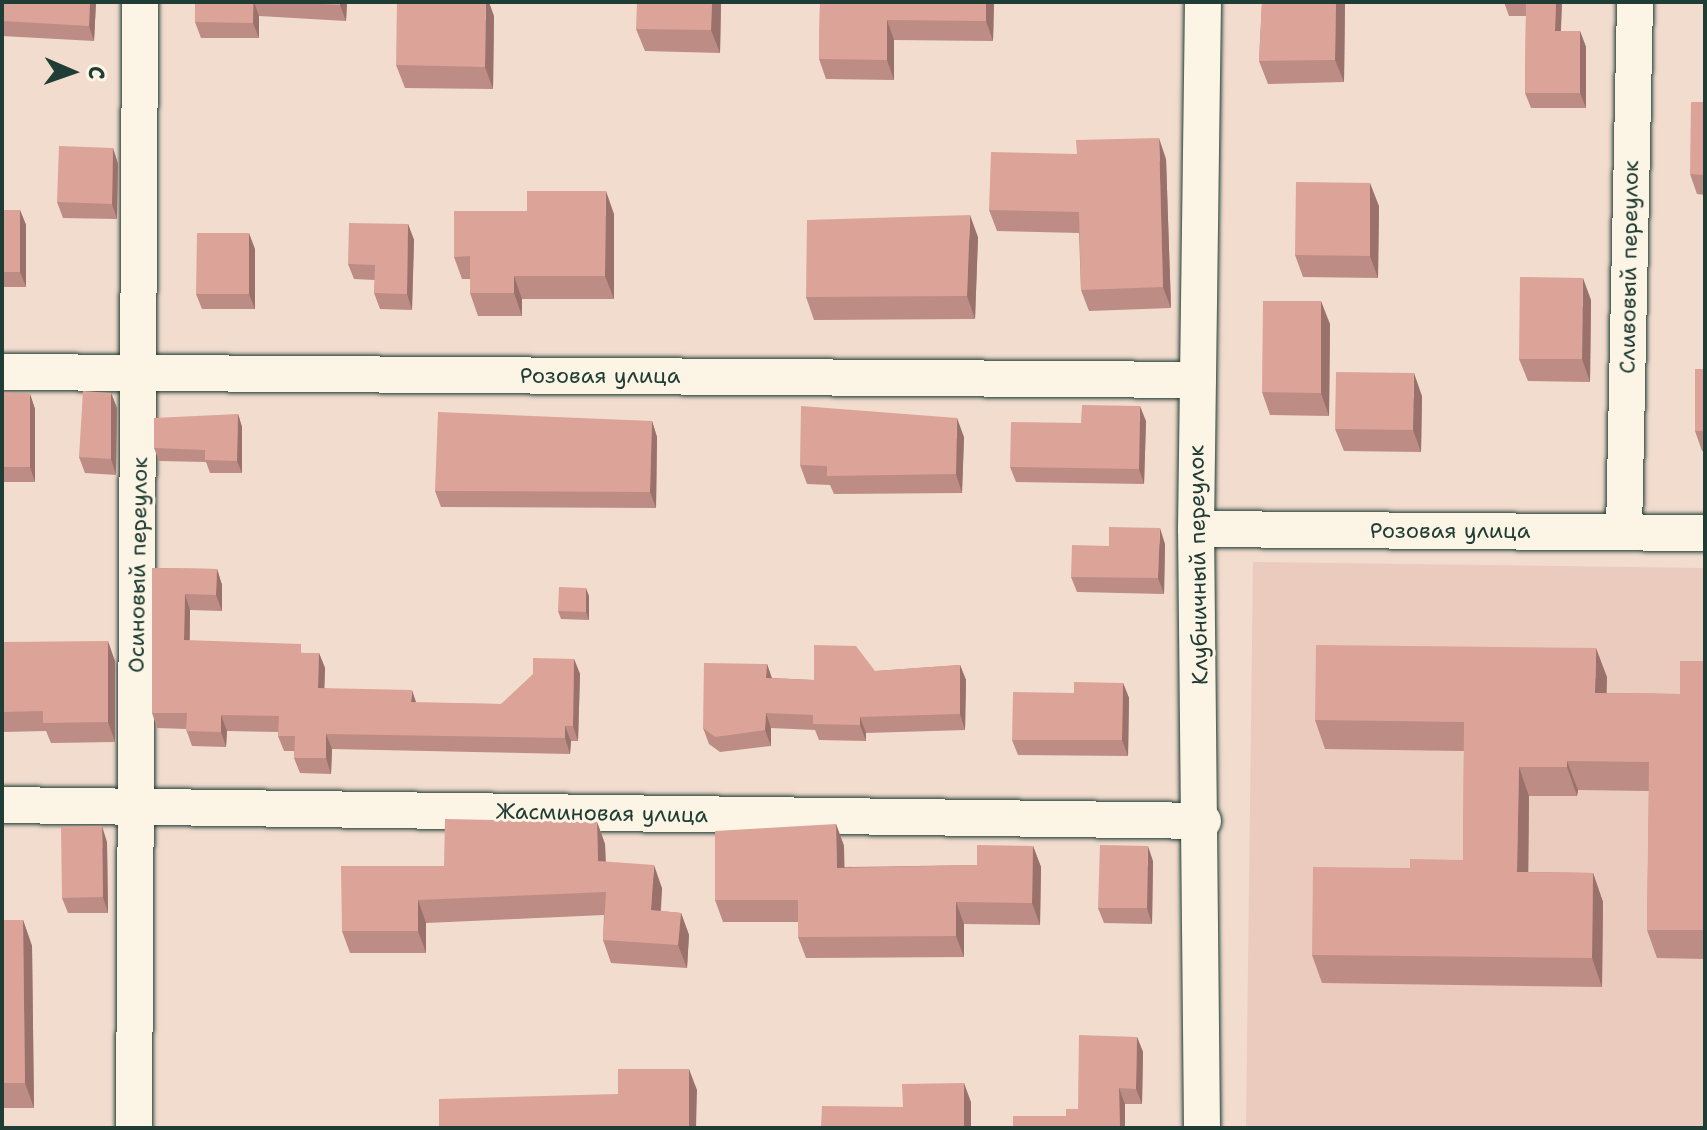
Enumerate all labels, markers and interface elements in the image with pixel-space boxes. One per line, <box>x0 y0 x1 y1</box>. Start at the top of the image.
north arrow <box>32 32 112 112</box>
text: С <box>82 66 111 80</box>
street label: Сливовый переулок <box>1614 160 1644 374</box>
street label: Розовая улица <box>520 363 680 389</box>
street label: Клубничный переулок <box>1183 445 1213 685</box>
street label: Осиновый переулок <box>123 457 153 673</box>
street label: Розовая улица <box>1370 518 1530 544</box>
street label: Жасминовая улица <box>496 798 708 828</box>

